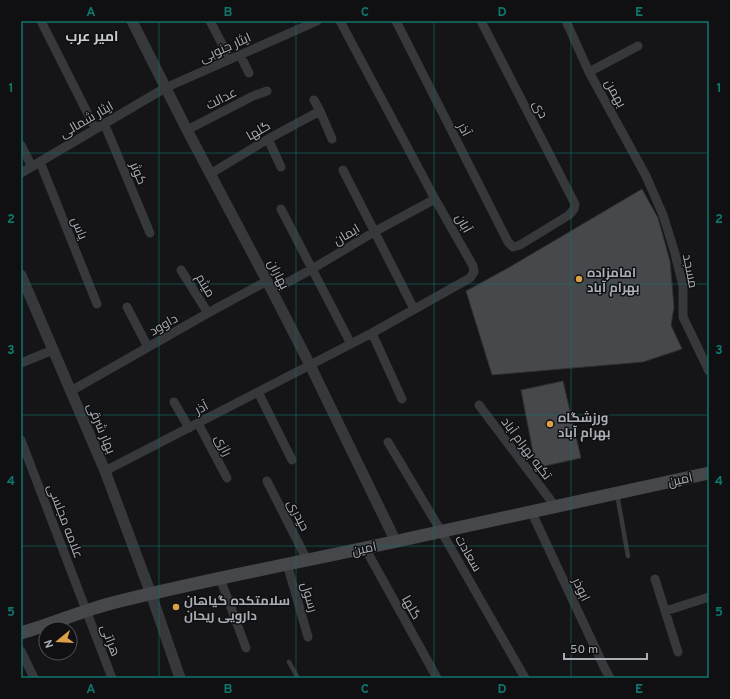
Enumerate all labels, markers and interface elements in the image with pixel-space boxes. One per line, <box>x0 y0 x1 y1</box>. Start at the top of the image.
text: A <box>86 5 96 21</box>
text: B <box>224 5 233 21</box>
text: C <box>361 5 369 21</box>
text: D <box>497 5 507 21</box>
text: E <box>635 5 643 21</box>
district label: امیر عرب <box>66 29 118 46</box>
street label: ایثار جنوبی <box>198 30 254 67</box>
street label: بهمن <box>600 77 629 111</box>
text: 1 <box>8 81 14 97</box>
text: 1 <box>716 81 722 97</box>
street label: عدالت <box>204 85 240 114</box>
street label: دی <box>528 98 550 122</box>
street label: ایثار شمالی <box>57 99 117 143</box>
street label: گلها <box>244 119 274 145</box>
street label: آذر <box>453 119 474 140</box>
street label: کوثر <box>125 159 149 187</box>
street label: آبان <box>451 211 475 237</box>
text: 2 <box>7 212 15 228</box>
text: 2 <box>715 212 723 228</box>
street label: یاس <box>66 215 90 243</box>
street label: ایمان <box>331 222 363 250</box>
street label: مسجد <box>678 253 700 290</box>
street label: بهاران <box>263 257 291 293</box>
place label: امامزاده بهرام آباد <box>587 266 640 297</box>
street label: میثم <box>191 271 217 301</box>
marker: امامزاده بهرام آباد <box>574 274 584 284</box>
street label: داوود <box>147 311 181 340</box>
text: 3 <box>7 343 15 359</box>
text: 3 <box>715 343 723 359</box>
street label: آذر <box>191 398 212 419</box>
street label: بهار شرقی <box>82 401 118 457</box>
place label: ورزشگاه بهرام آباد <box>558 410 611 442</box>
street label: تکیه بهرام آباد <box>497 414 555 484</box>
marker: ورزشگاه بهرام آباد <box>545 419 555 429</box>
street label: رازی <box>210 432 234 459</box>
street label: امین <box>667 471 694 491</box>
text: 4 <box>7 474 15 490</box>
text: 4 <box>715 474 723 490</box>
street label: علامه مجلسی <box>43 482 86 561</box>
street label: حیدری <box>283 498 312 534</box>
street label: سعادت <box>450 533 484 575</box>
street label: امین <box>351 540 378 560</box>
street label: ابوذر <box>567 575 593 604</box>
street label: رسول <box>296 581 320 614</box>
street label: گلها <box>397 593 423 623</box>
place label: سلامتکده گیاهان دارویی ریحان <box>184 594 290 625</box>
marker: سلامتکده گیاهان دارویی ریحان <box>171 602 181 612</box>
text: 5 <box>7 605 15 621</box>
text: 5 <box>715 605 723 621</box>
north arrow <box>38 621 78 661</box>
street label: هراتی <box>96 623 122 659</box>
scale bar <box>564 635 647 661</box>
text: N <box>42 638 57 650</box>
text: 50 m <box>570 642 598 658</box>
text: A <box>86 682 96 698</box>
text: B <box>224 682 233 698</box>
text: C <box>361 682 369 698</box>
text: D <box>497 682 507 698</box>
text: E <box>635 682 643 698</box>

